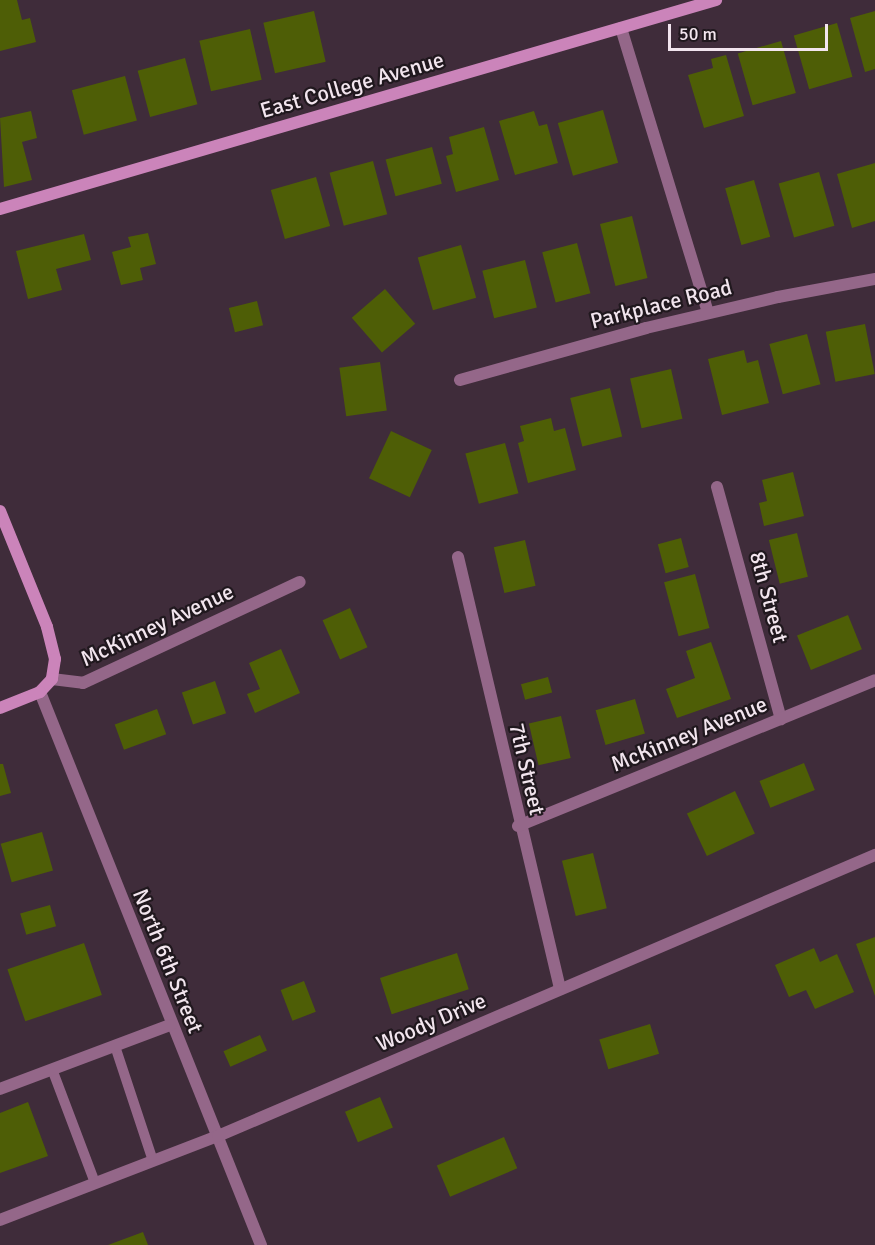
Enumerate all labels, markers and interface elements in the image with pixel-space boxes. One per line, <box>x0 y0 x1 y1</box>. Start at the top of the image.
scale bar <box>671 12 832 50</box>
text: 50 m <box>679 23 717 45</box>
street label: East College Avenue <box>257 46 447 124</box>
street label: Parkplace Road <box>588 274 734 334</box>
street label: 8th Street <box>744 548 794 646</box>
street label: McKinney Avenue <box>76 578 238 672</box>
street label: McKinney Avenue <box>607 691 771 777</box>
street label: 7th Street <box>504 720 550 818</box>
street label: North 6th Street <box>127 885 209 1037</box>
street label: Woody Drive <box>372 987 490 1057</box>

